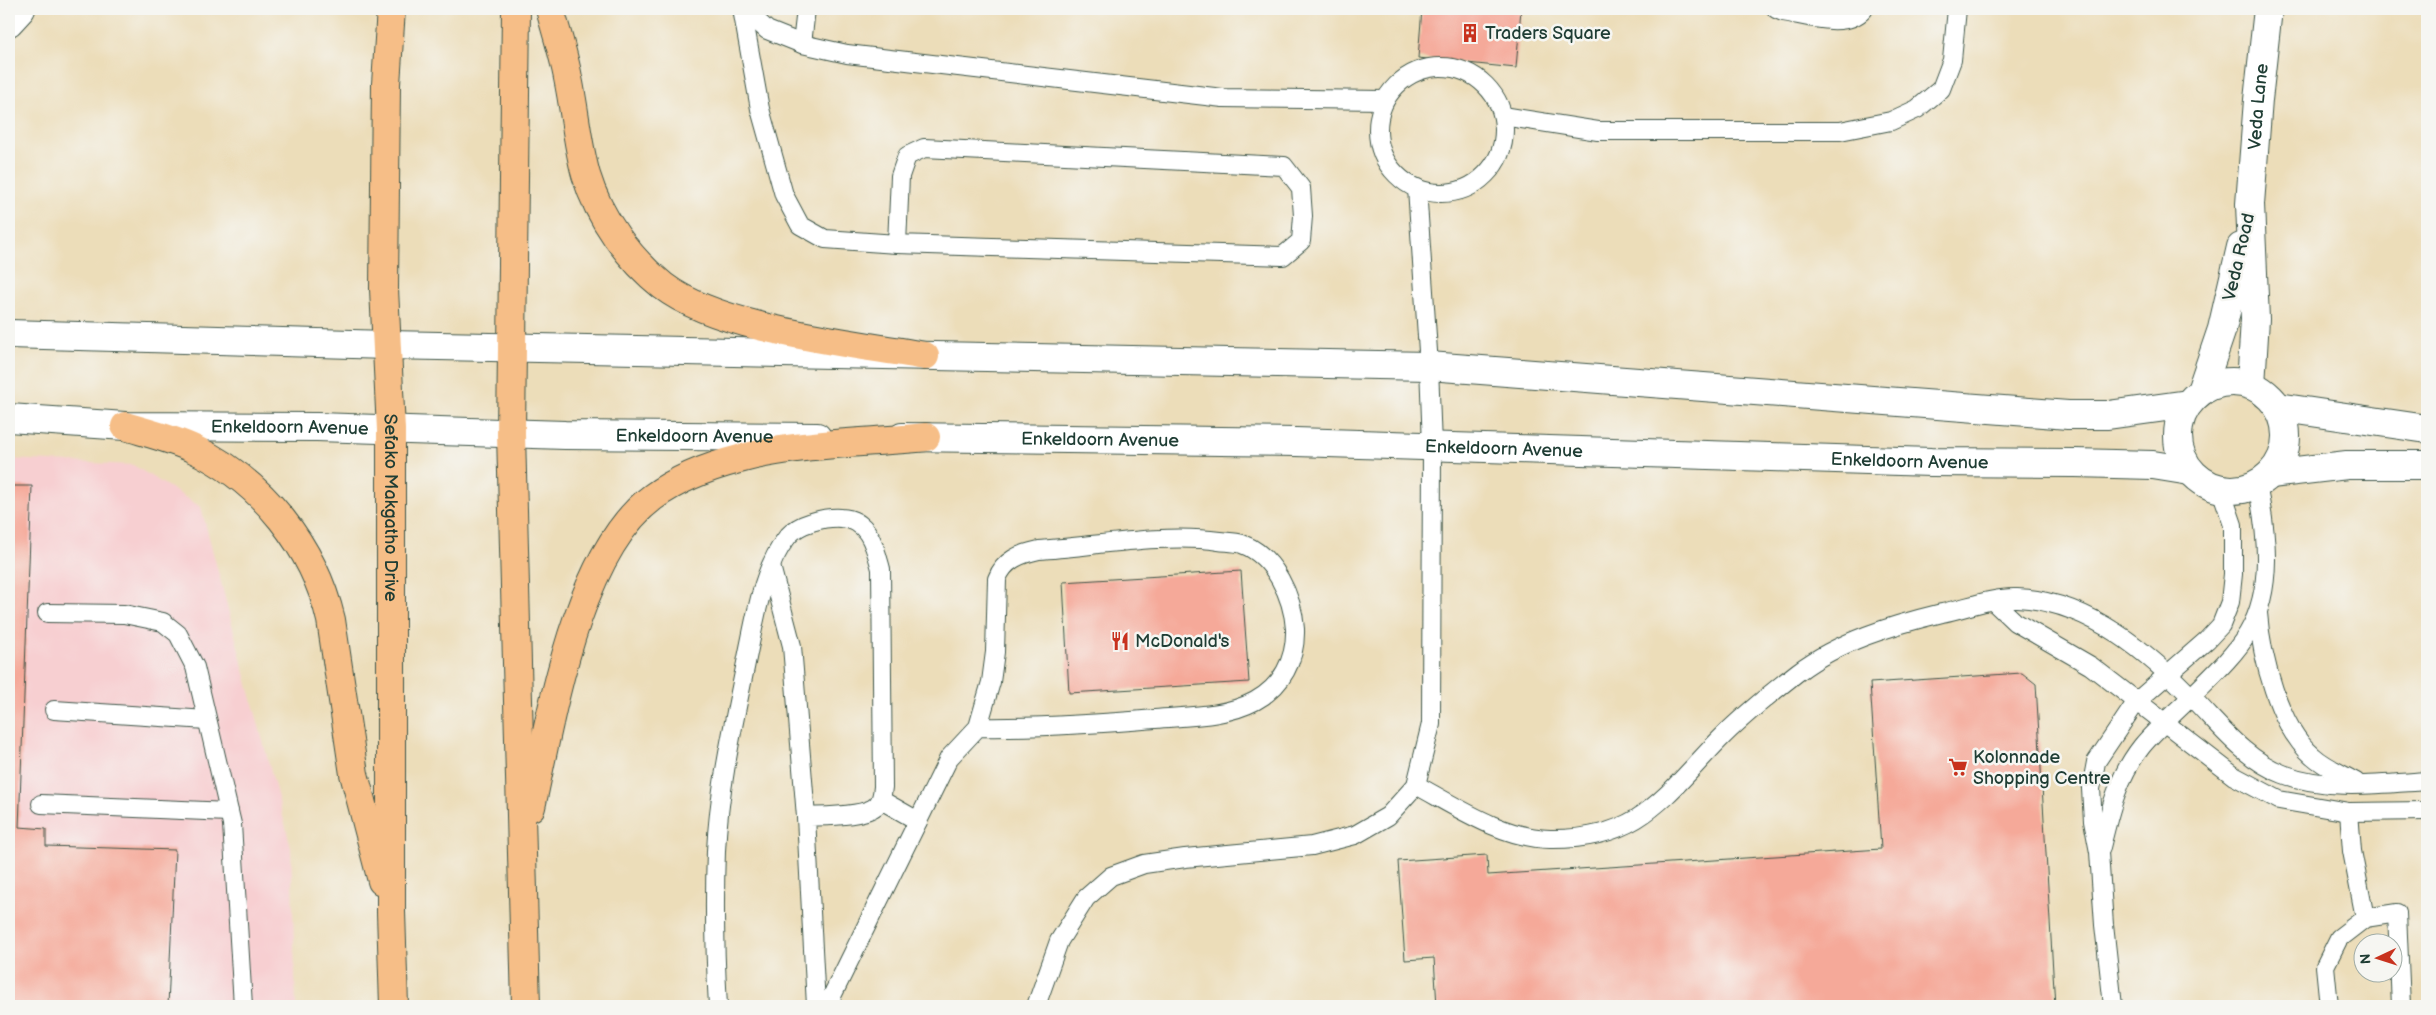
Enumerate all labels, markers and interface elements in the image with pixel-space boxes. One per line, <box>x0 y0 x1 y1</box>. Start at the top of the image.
building icon: Traders Square <box>1459 22 1481 44</box>
place label: Traders Square <box>1485 23 1611 44</box>
street label: Veda Lane <box>2244 62 2272 151</box>
street label: Veda Road <box>2219 211 2259 303</box>
street label: Sefako Makgatho Drive <box>380 413 402 602</box>
street label: Enkeldoorn Avenue <box>211 416 369 439</box>
street label: Enkeldoorn Avenue <box>616 425 774 447</box>
street label: Enkeldoorn Avenue <box>1021 428 1179 451</box>
street label: Enkeldoorn Avenue <box>1425 436 1583 462</box>
street label: Enkeldoorn Avenue <box>1830 448 1989 473</box>
restaurant icon: McDonald's <box>1109 630 1131 652</box>
place label: McDonald's <box>1135 631 1230 652</box>
place label: Kolonnade Shopping Centre <box>1973 747 2111 789</box>
supermarket icon: Kolonnade Shopping Centre <box>1947 756 1969 778</box>
north arrow <box>2354 932 2404 982</box>
text: N <box>2357 953 2374 965</box>

